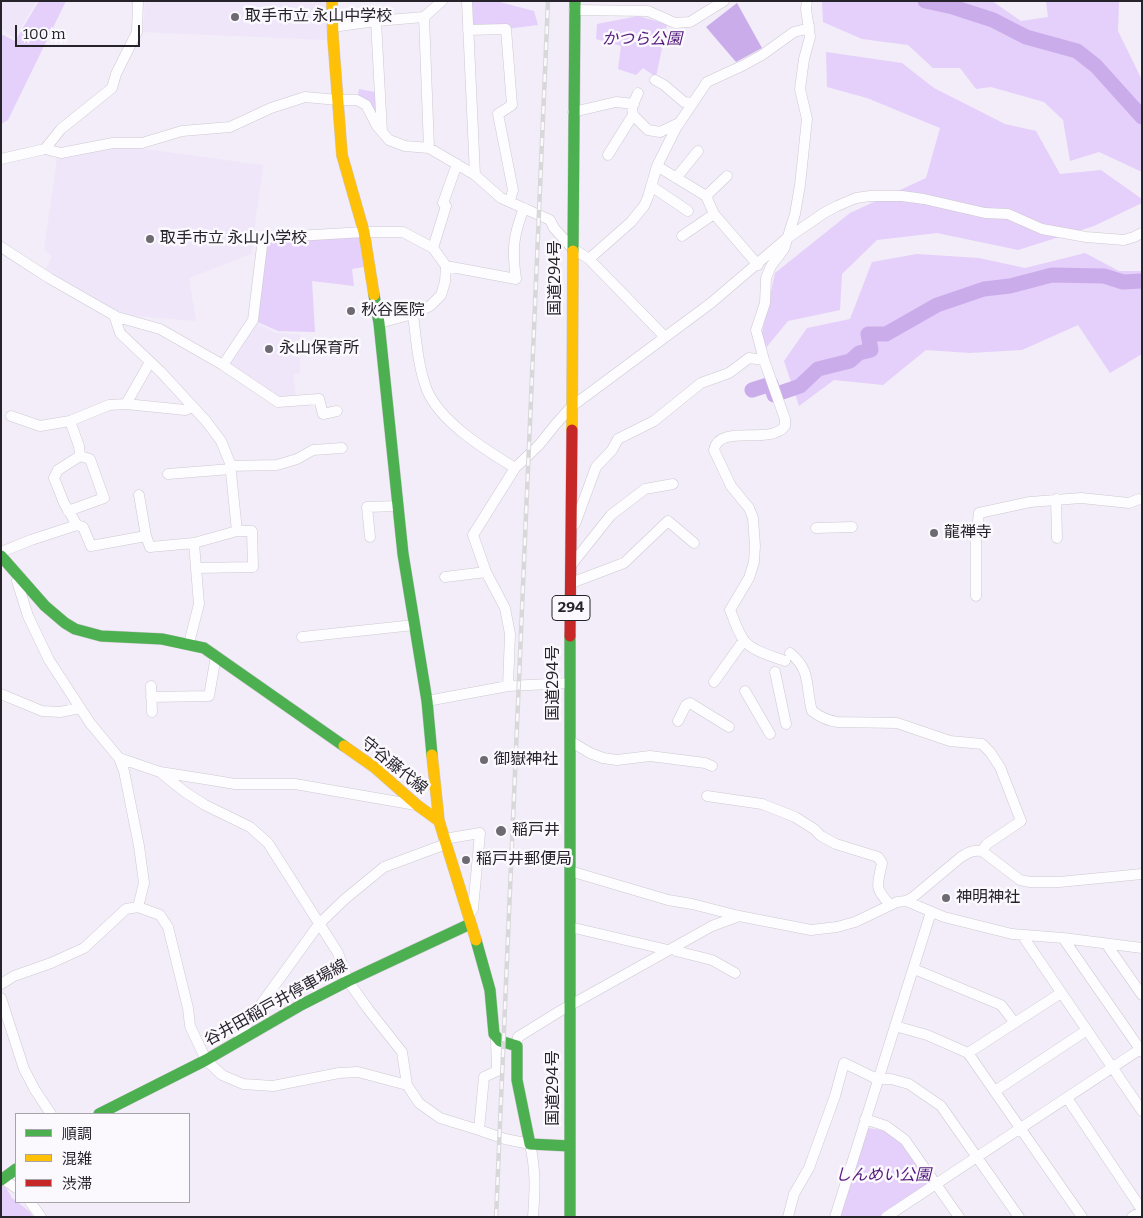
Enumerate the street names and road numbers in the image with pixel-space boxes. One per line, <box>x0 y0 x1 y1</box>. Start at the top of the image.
street label: 国道294号 <box>546 240 566 316</box>
road number: 294 <box>552 596 590 620</box>
street label: 国道294号 <box>544 645 564 721</box>
street label: 守谷藤代線 <box>357 733 431 799</box>
street label: 谷井田稲戸井停車場線 <box>201 956 351 1050</box>
street label: 国道294号 <box>544 1050 564 1126</box>

